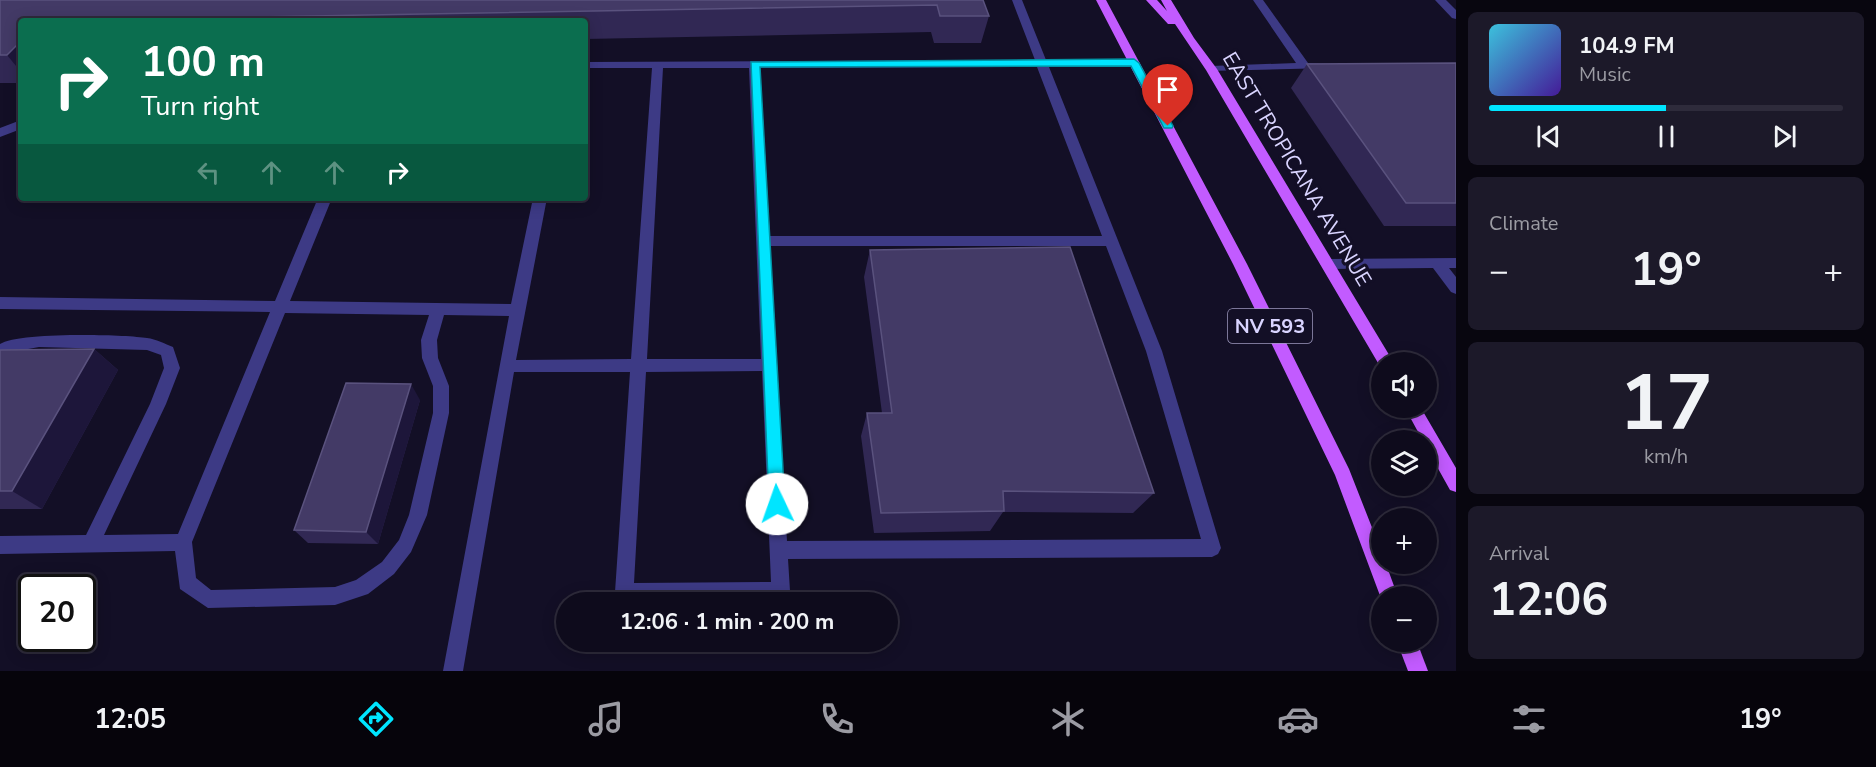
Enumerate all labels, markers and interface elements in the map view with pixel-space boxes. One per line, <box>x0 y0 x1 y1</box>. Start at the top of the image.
text: 104.9 FM <box>1579 31 1675 61</box>
text: 100 m <box>141 34 265 91</box>
icon: right <box>42 42 120 120</box>
street label: EAST TROPICANA AVENUE <box>1216 47 1378 291</box>
text: Music <box>1579 61 1631 88</box>
pin <box>1142 64 1193 126</box>
icon: arrive <box>1151 73 1184 106</box>
text: Turn right <box>141 88 259 125</box>
icon: previous <box>1532 120 1565 153</box>
icon: pause <box>1650 120 1683 153</box>
icon: next <box>1768 120 1801 153</box>
icon: left <box>192 156 225 189</box>
icon: ahead <box>255 156 288 189</box>
icon: ahead <box>318 156 351 189</box>
icon: right <box>381 156 414 189</box>
text: Climate <box>1489 210 1558 237</box>
text: 19° <box>1630 240 1702 301</box>
text: − <box>1489 249 1509 294</box>
text: + <box>1823 249 1843 294</box>
road number: NV 593 <box>1228 309 1312 343</box>
text: 17 <box>1619 350 1713 457</box>
map controls <box>1371 352 1437 652</box>
button: sound <box>1371 352 1437 418</box>
button: layers <box>1371 430 1437 496</box>
text: km/h <box>1644 443 1688 470</box>
position arrow <box>745 472 809 536</box>
button: + <box>1371 508 1437 574</box>
text: Arrival <box>1489 540 1549 567</box>
text: 12:06 <box>1489 570 1608 631</box>
speed limit sign: 20 <box>18 574 96 652</box>
button: − <box>1371 586 1437 652</box>
text: 12:06 · 1 min · 200 m <box>620 607 834 637</box>
icon: directions <box>355 698 397 740</box>
icon: music <box>585 698 627 740</box>
icon: phone <box>816 698 858 740</box>
icon: climate <box>1047 698 1089 740</box>
icon: car <box>1277 698 1319 740</box>
icon: filters <box>1508 698 1550 740</box>
text: 12:05 <box>94 701 166 738</box>
text: 19° <box>1739 701 1782 738</box>

